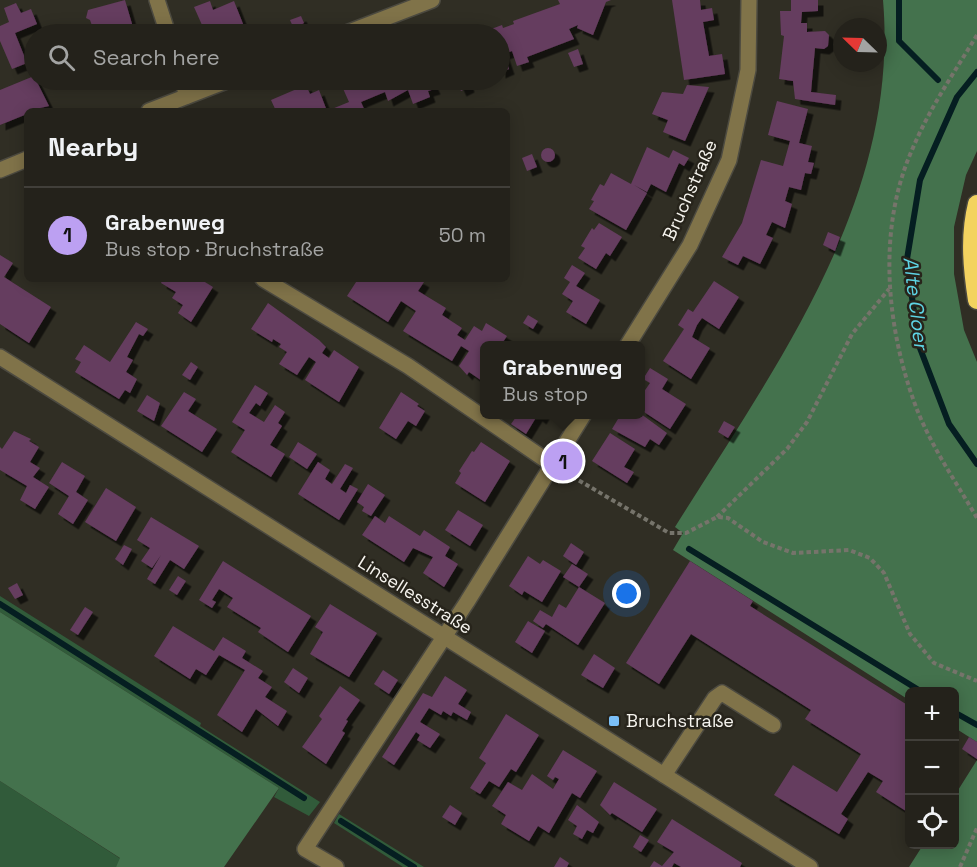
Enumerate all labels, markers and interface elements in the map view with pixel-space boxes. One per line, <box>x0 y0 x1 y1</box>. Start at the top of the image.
north arrow <box>833 18 887 72</box>
search box <box>24 24 510 90</box>
icon: search <box>45 41 78 74</box>
text: Search here <box>93 43 220 71</box>
text: Nearby <box>48 130 138 164</box>
street label: Bruchstraße <box>657 136 722 244</box>
text: Grabenweg <box>105 208 225 236</box>
text: 1 <box>63 222 72 248</box>
text: 50 m <box>439 222 486 248</box>
text: Bus stop · Bruchstraße <box>105 236 324 262</box>
water label: Alte Cloer <box>897 255 935 353</box>
popup <box>480 341 645 419</box>
text: Grabenweg <box>503 353 622 381</box>
text: Bus stop <box>503 381 588 407</box>
pin: 1 <box>544 438 582 484</box>
street label: Linsellesstraße <box>354 550 477 639</box>
your location <box>612 579 641 608</box>
map controls <box>905 687 959 849</box>
button: + <box>905 687 959 741</box>
place label: Bruchstraße <box>626 709 734 732</box>
marker: Bruchstraße <box>607 714 621 728</box>
button: − <box>905 741 959 795</box>
button: locate <box>905 795 959 849</box>

